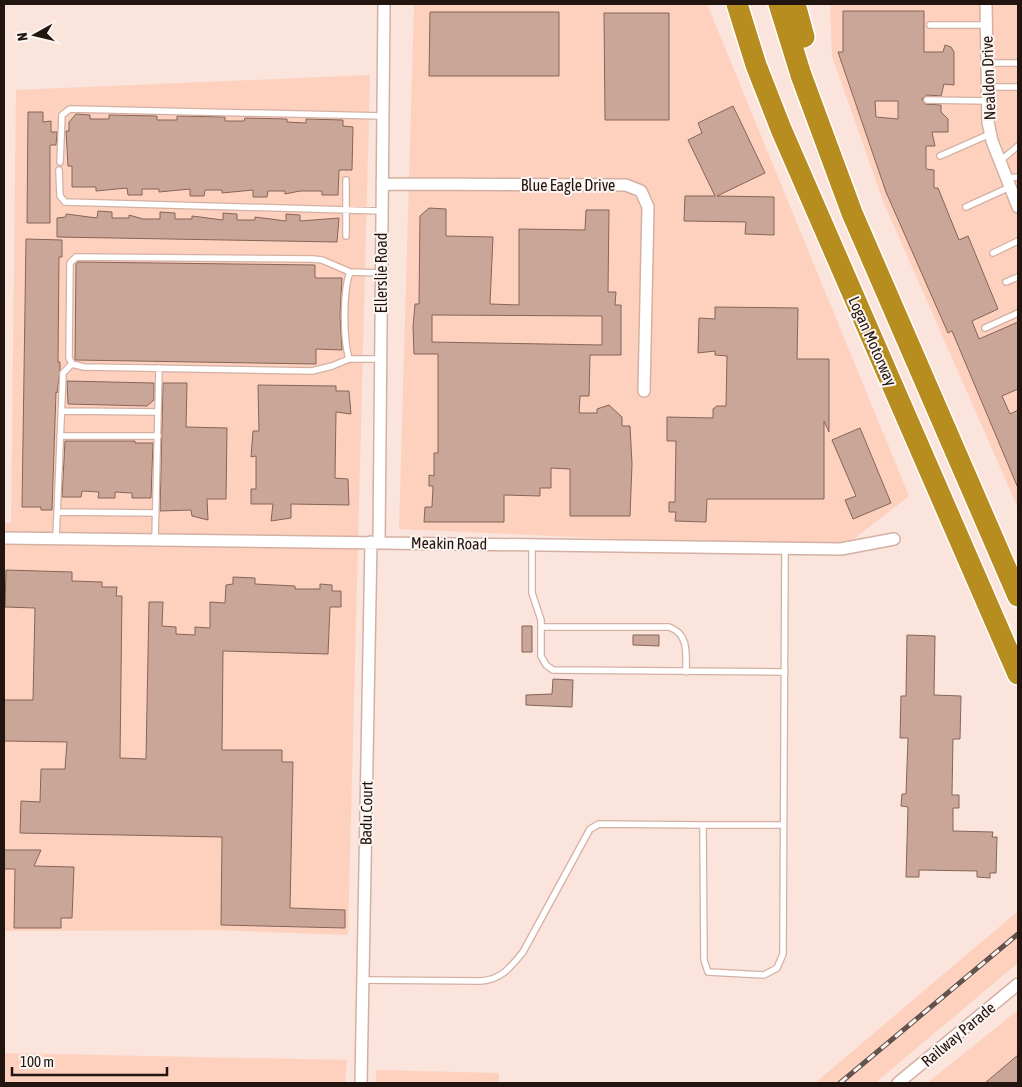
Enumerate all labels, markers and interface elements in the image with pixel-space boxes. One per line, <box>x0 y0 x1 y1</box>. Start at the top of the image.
north arrow <box>10 10 60 60</box>
text: N <box>14 32 31 42</box>
street label: Nealdon Drive <box>978 36 998 120</box>
street label: Blue Eagle Drive <box>521 176 615 195</box>
street label: Ellerslie Road <box>372 233 390 313</box>
street label: Logan Motorway <box>844 293 901 389</box>
street label: Meakin Road <box>411 533 487 553</box>
street label: Badu Court <box>356 780 376 845</box>
street label: Railway Parade <box>918 998 999 1071</box>
scale bar <box>12 1044 168 1076</box>
text: 100 m <box>20 1053 54 1070</box>

